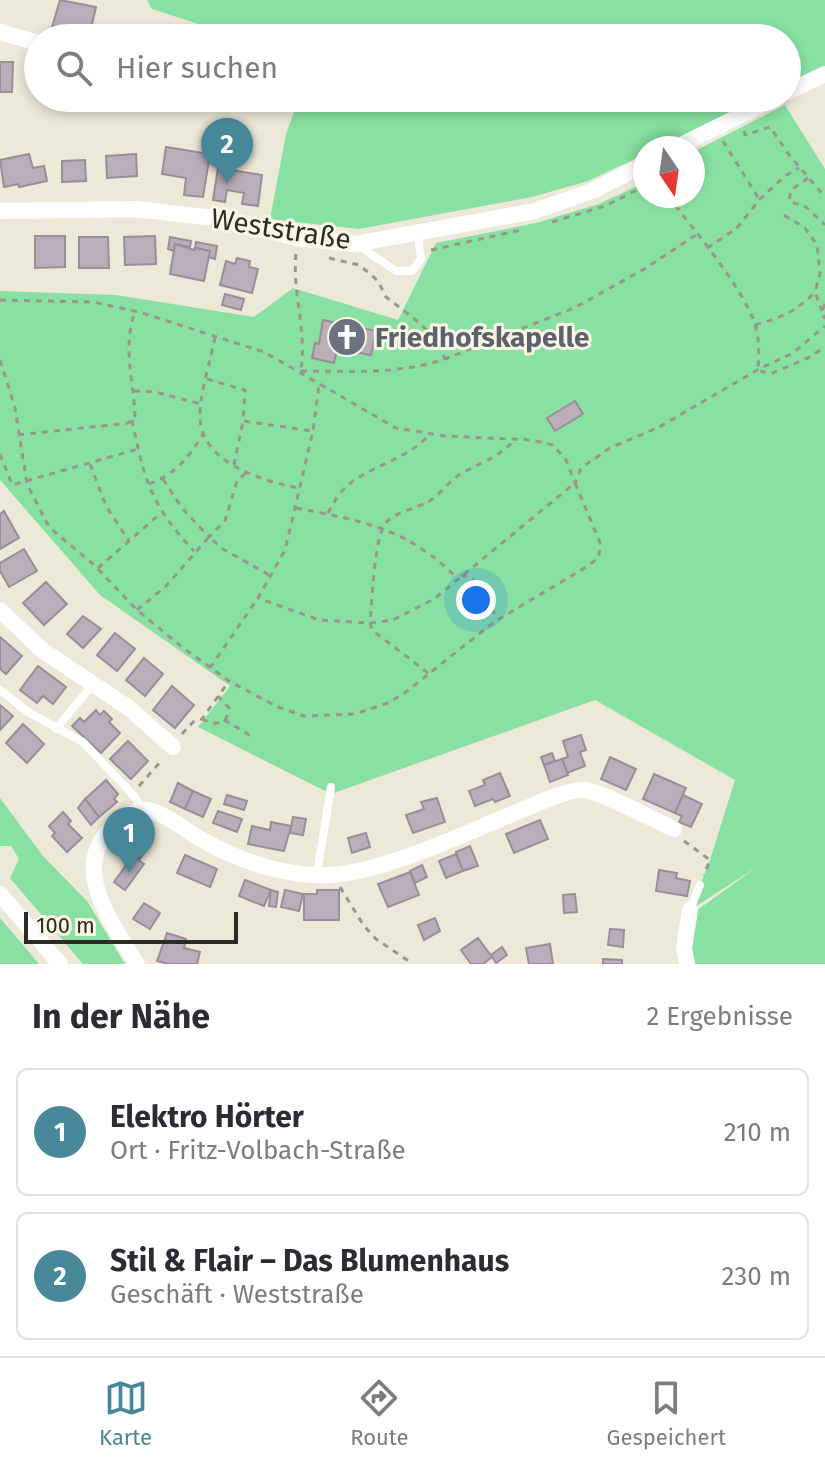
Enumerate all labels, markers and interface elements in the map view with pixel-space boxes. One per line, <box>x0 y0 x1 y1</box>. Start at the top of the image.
search box <box>24 24 801 112</box>
icon: search <box>52 46 96 90</box>
text: Hier suchen <box>116 50 278 86</box>
pin: 2 <box>201 118 253 184</box>
north arrow <box>633 136 705 208</box>
street label: Weststraße <box>209 202 353 256</box>
church icon: Friedhofskapelle <box>326 316 368 358</box>
place label: Friedhofskapelle <box>375 321 589 354</box>
your location <box>456 580 496 620</box>
pin: 1 <box>103 807 155 873</box>
scale bar <box>24 908 238 944</box>
text: 100 m <box>36 912 95 939</box>
text: In der Nähe <box>32 996 210 1037</box>
text: 2 Ergebnisse <box>646 1001 793 1032</box>
text: Elektro Hörter <box>110 1099 304 1135</box>
text: 1 <box>54 1117 66 1148</box>
text: 210 m <box>724 1117 791 1148</box>
text: Ort · Fritz-Volbach-Straße <box>110 1135 406 1166</box>
text: Stil & Flair – Das Blumenhaus <box>110 1243 509 1279</box>
text: 2 <box>53 1261 67 1292</box>
text: 230 m <box>722 1261 791 1292</box>
text: Geschäft · Weststraße <box>110 1279 364 1310</box>
tab: Karte <box>99 1376 152 1451</box>
tab: Route <box>350 1376 408 1451</box>
tab: Gespeichert <box>607 1376 726 1451</box>

